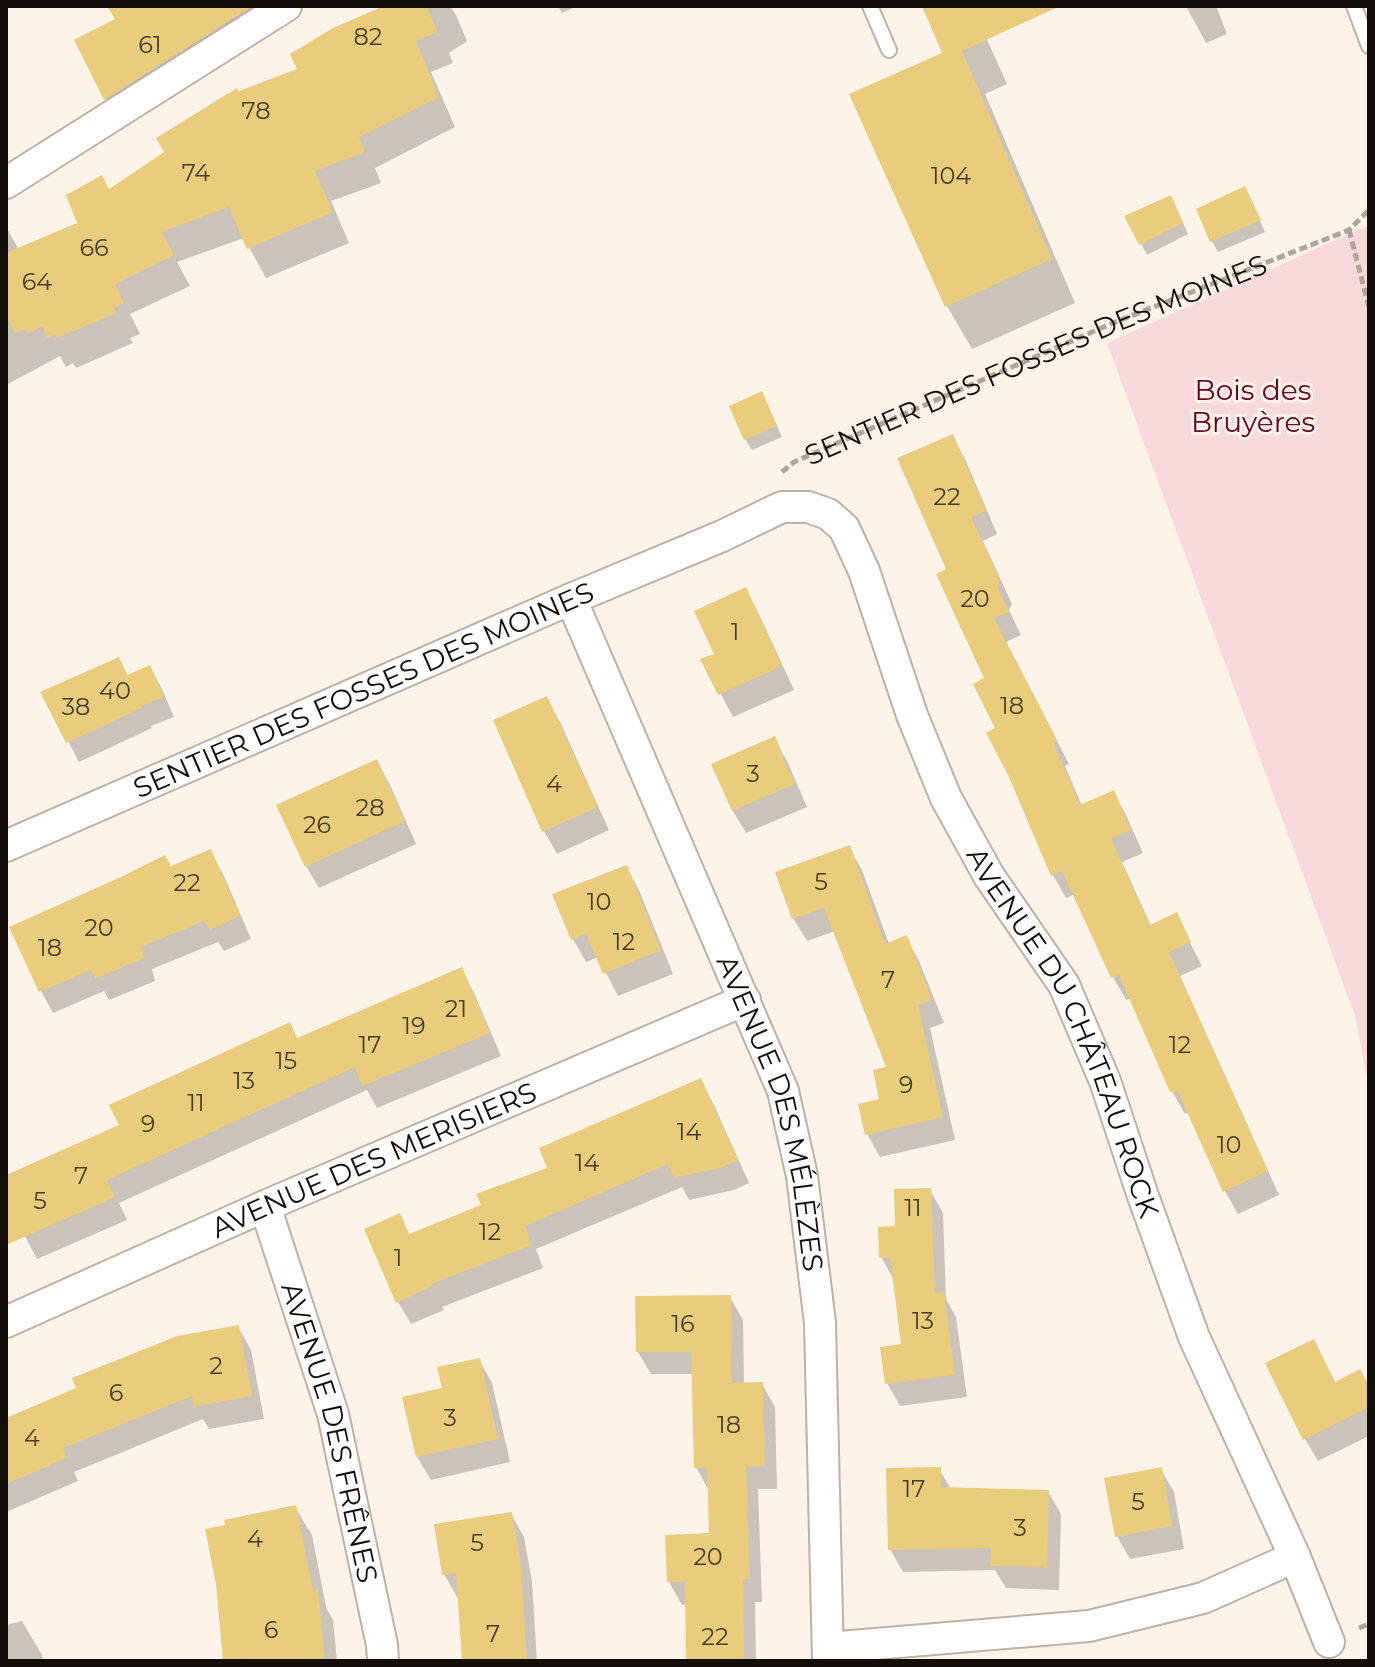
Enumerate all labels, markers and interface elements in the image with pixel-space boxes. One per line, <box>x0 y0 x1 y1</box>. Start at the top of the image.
house number: 82 <box>354 22 382 51</box>
house number: 61 <box>138 30 162 59</box>
house number: 78 <box>242 96 271 125</box>
house number: 74 <box>182 158 210 187</box>
house number: 104 <box>931 161 971 190</box>
house number: 66 <box>79 233 109 262</box>
street label: SENTIER DES FOSSES DES MOINES <box>799 247 1272 472</box>
house number: 64 <box>22 267 52 296</box>
park label: Bois des Bruyères <box>1191 373 1315 439</box>
house number: 22 <box>933 482 961 511</box>
street label: SENTIER DES FOSSES DES MOINES <box>128 575 599 805</box>
house number: 20 <box>960 584 990 613</box>
house number: 1 <box>731 617 739 646</box>
house number: 40 <box>99 676 131 705</box>
house number: 18 <box>1000 691 1024 720</box>
house number: 38 <box>62 692 90 721</box>
house number: 3 <box>746 759 760 788</box>
house number: 4 <box>546 769 562 798</box>
house number: 28 <box>356 793 384 822</box>
house number: 26 <box>303 810 331 839</box>
street label: AVENUE DU CHÂTEAU ROCK <box>960 841 1166 1222</box>
house number: 5 <box>814 867 828 896</box>
house number: 22 <box>173 868 201 897</box>
house number: 10 <box>587 887 611 916</box>
house number: 20 <box>84 913 114 942</box>
house number: 12 <box>613 927 635 956</box>
house number: 18 <box>38 933 62 962</box>
street label: AVENUE DES MÉLÈZES <box>709 950 831 1273</box>
house number: 7 <box>881 965 895 994</box>
house number: 21 <box>445 994 467 1023</box>
house number: 19 <box>402 1011 426 1040</box>
house number: 17 <box>359 1030 381 1059</box>
house number: 12 <box>1169 1030 1191 1059</box>
house number: 15 <box>275 1046 297 1075</box>
house number: 13 <box>233 1066 255 1095</box>
house number: 9 <box>899 1070 913 1099</box>
street label: AVENUE DES MERISIERS <box>206 1075 541 1245</box>
house number: 11 <box>187 1088 205 1117</box>
house number: 9 <box>141 1109 155 1138</box>
house number: 14 <box>677 1117 701 1146</box>
house number: 10 <box>1217 1130 1241 1159</box>
house number: 14 <box>575 1148 599 1177</box>
house number: 7 <box>74 1161 88 1190</box>
house number: 5 <box>33 1186 47 1215</box>
house number: 11 <box>904 1193 922 1222</box>
house number: 12 <box>479 1217 501 1246</box>
house number: 1 <box>394 1243 402 1272</box>
street label: AVENUE DES FRÊNES <box>274 1278 385 1586</box>
house number: 13 <box>912 1306 934 1335</box>
house number: 16 <box>671 1309 695 1338</box>
house number: 2 <box>209 1351 223 1380</box>
house number: 6 <box>109 1378 123 1407</box>
house number: 3 <box>443 1403 457 1432</box>
house number: 18 <box>717 1410 741 1439</box>
house number: 4 <box>24 1423 40 1452</box>
house number: 17 <box>903 1474 925 1503</box>
house number: 5 <box>1131 1487 1145 1516</box>
house number: 3 <box>1013 1513 1027 1542</box>
house number: 4 <box>247 1524 263 1553</box>
house number: 5 <box>470 1528 484 1557</box>
house number: 20 <box>693 1542 723 1571</box>
house number: 6 <box>264 1615 278 1644</box>
house number: 7 <box>486 1619 500 1648</box>
house number: 22 <box>701 1622 729 1651</box>

